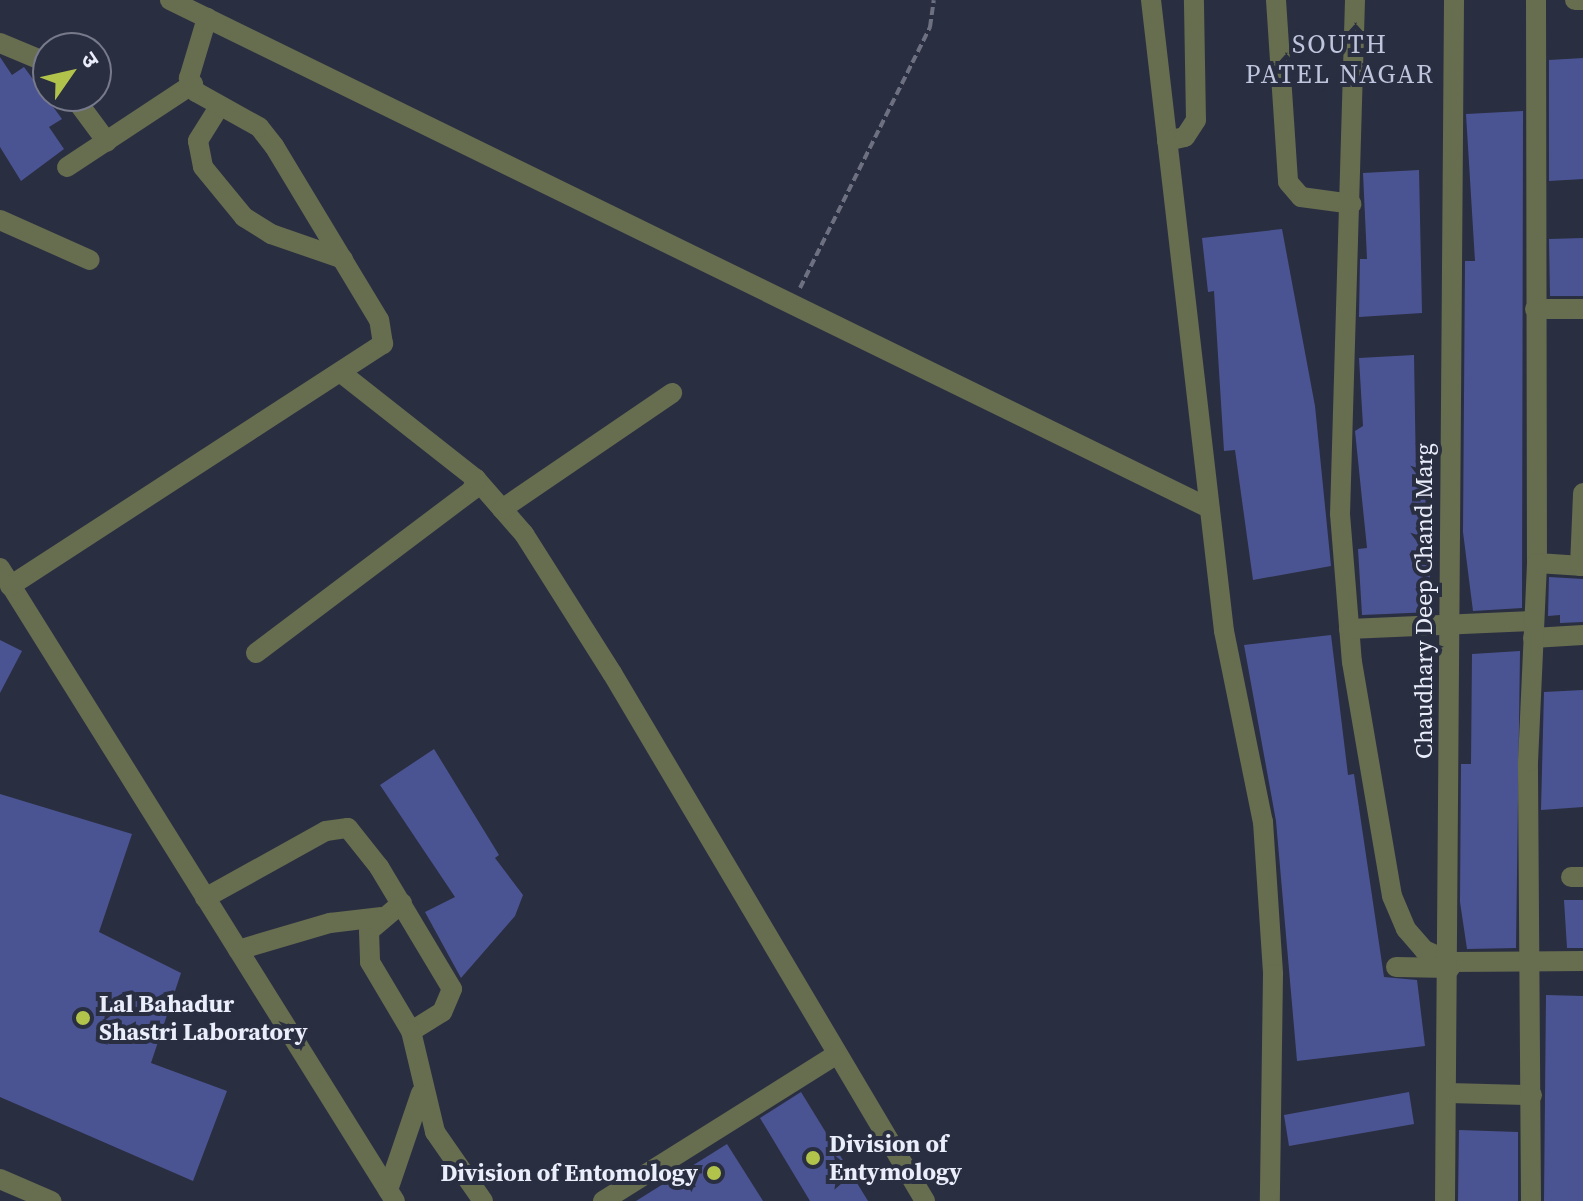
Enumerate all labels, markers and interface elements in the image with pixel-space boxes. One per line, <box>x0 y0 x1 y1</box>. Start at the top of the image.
district label: SOUTH PATEL NAGAR <box>1245 29 1435 90</box>
north arrow <box>32 32 112 112</box>
text: उ <box>74 46 106 73</box>
street label: Chaudhary Deep Chand Marg <box>1410 443 1438 759</box>
place label: Lal Bahadur Shastri Laboratory <box>99 990 307 1046</box>
marker: Lal Bahadur Shastri Laboratory <box>74 1009 92 1027</box>
place label: Division of Entymology <box>829 1130 962 1186</box>
marker: Division of Entymology <box>804 1149 822 1167</box>
place label: Division of Entomology <box>440 1159 698 1187</box>
marker: Division of Entomology <box>705 1164 723 1182</box>

